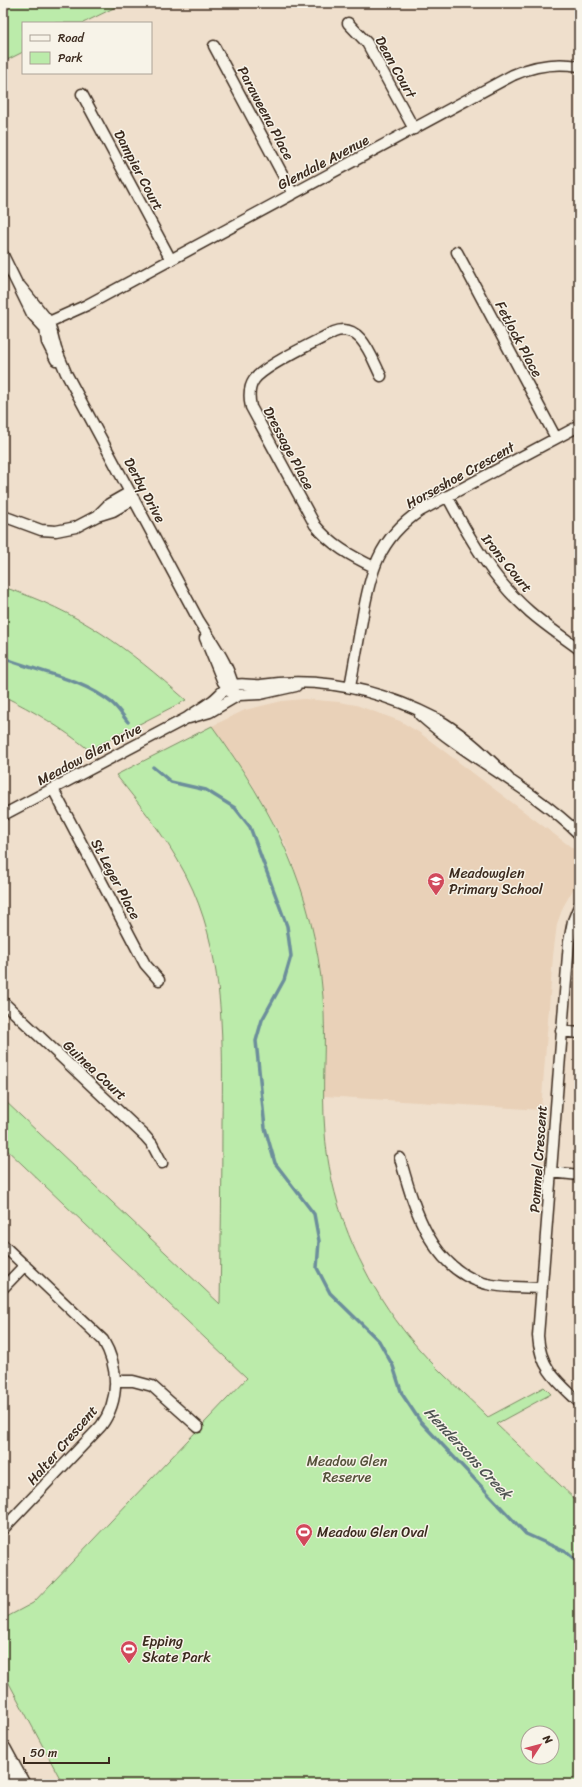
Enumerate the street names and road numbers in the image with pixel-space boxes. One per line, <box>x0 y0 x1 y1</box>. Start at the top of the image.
street label: Dean Court <box>368 31 424 104</box>
street label: Paraweena Place <box>230 62 301 165</box>
street label: Dampier Court <box>107 125 170 215</box>
street label: Glendale Avenue <box>273 128 374 197</box>
street label: Fetlock Place <box>488 296 549 382</box>
street label: Dressage Place <box>256 402 321 495</box>
street label: Horseshoe Crescent <box>401 434 521 516</box>
street label: Derby Drive <box>117 453 172 528</box>
street label: Irons Court <box>474 527 539 599</box>
street label: Meadow Glen Drive <box>32 716 146 793</box>
street label: St Leger Place <box>84 834 148 924</box>
street label: Guinea Court <box>57 1034 133 1107</box>
street label: Pommel Crescent <box>522 1105 555 1214</box>
street label: Halter Crescent <box>20 1400 104 1491</box>

